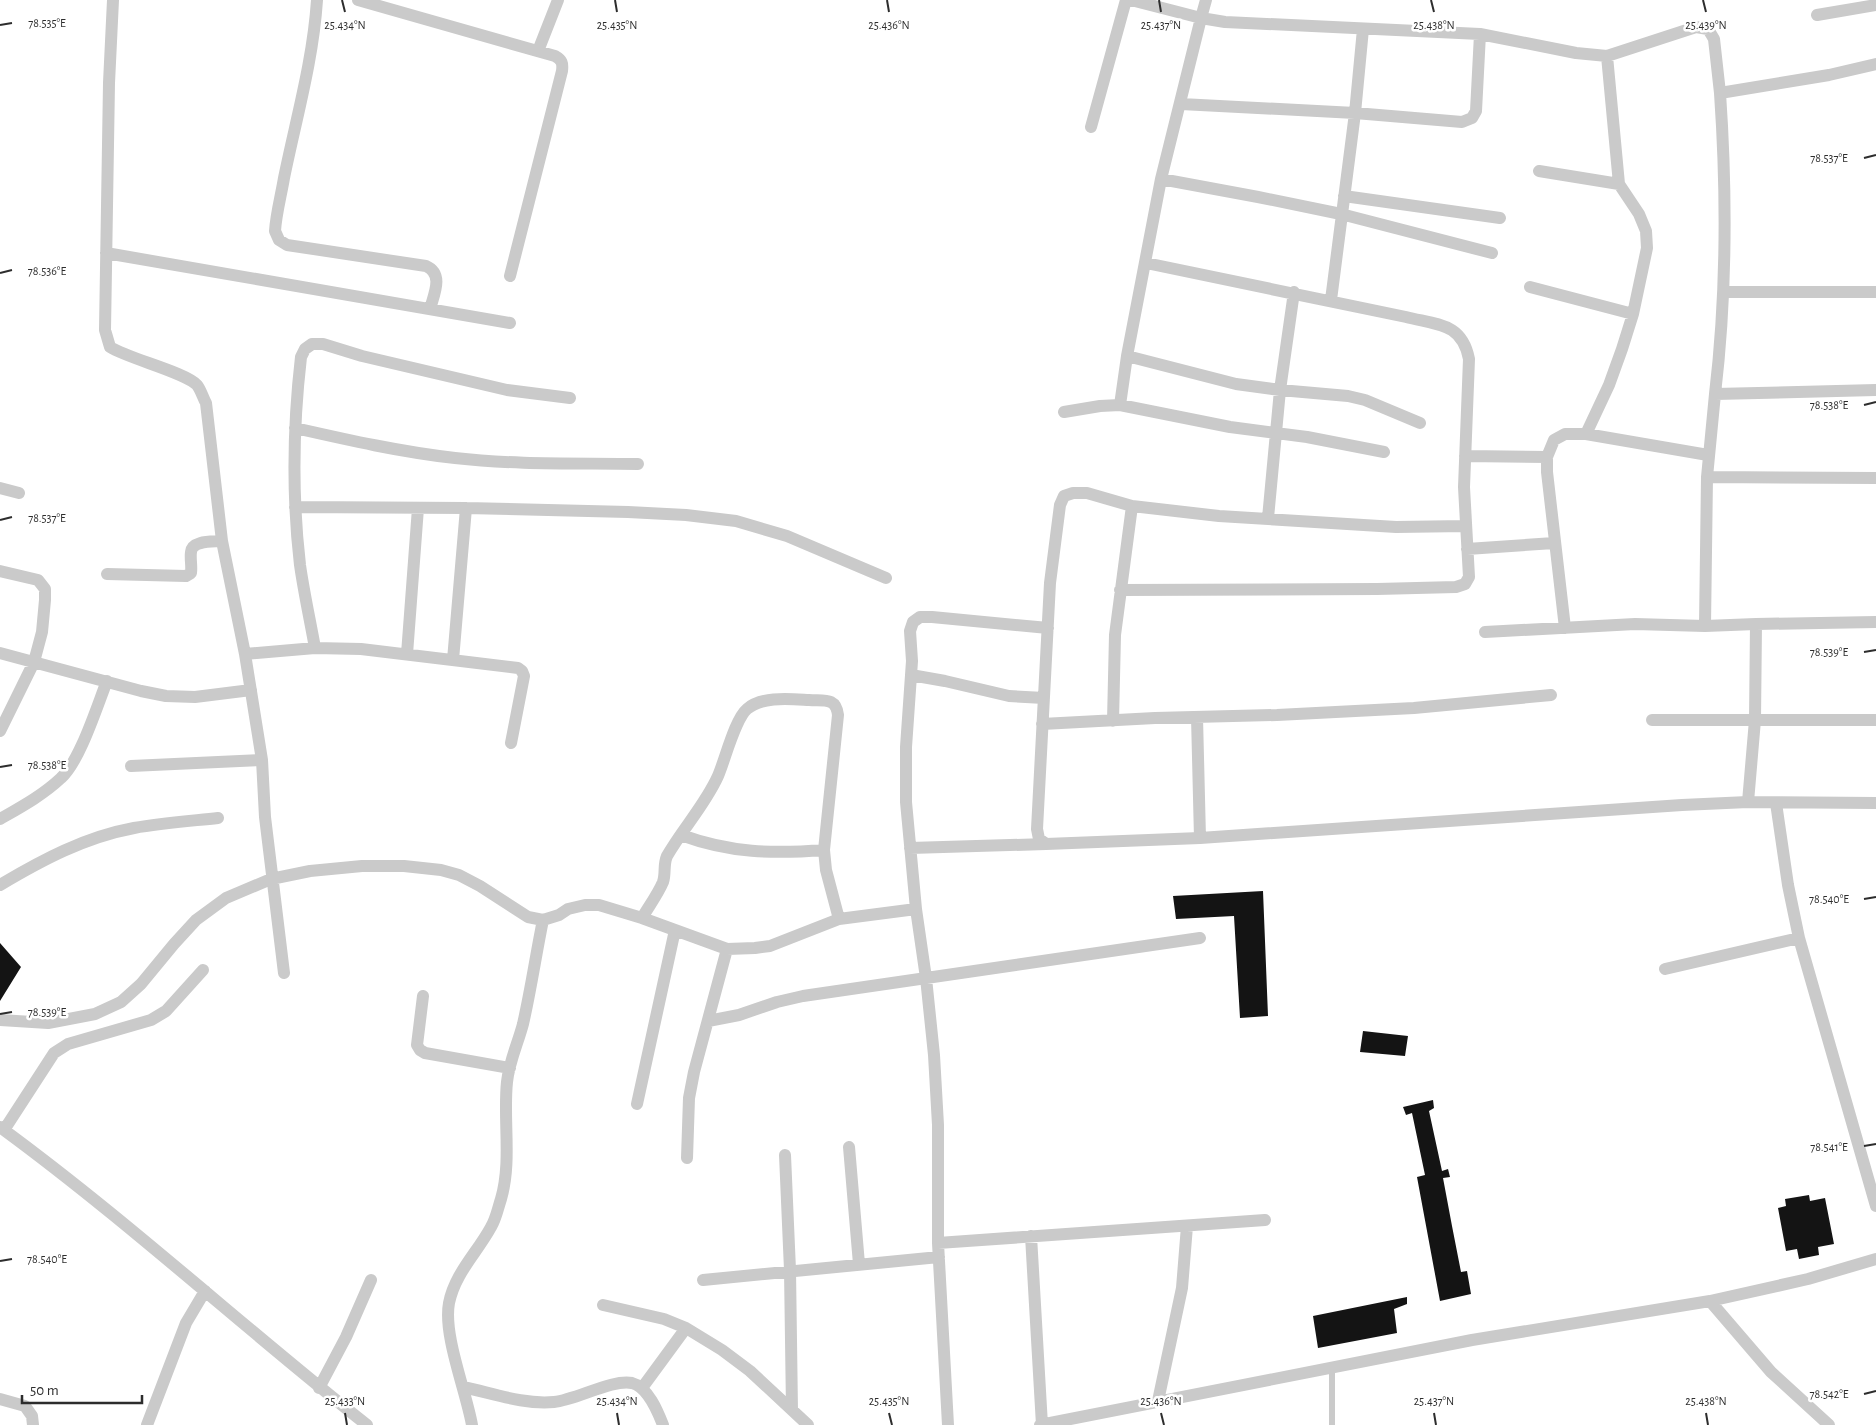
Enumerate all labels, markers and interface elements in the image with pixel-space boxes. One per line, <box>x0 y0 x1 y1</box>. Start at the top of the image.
text: 78.535°E <box>28 17 66 29</box>
text: 25.434°N <box>324 19 366 31</box>
text: 25.435°N <box>597 19 637 31</box>
text: 25.436°N <box>868 19 910 31</box>
text: 25.437°N <box>1141 19 1181 31</box>
text: 25.438°N <box>1413 19 1455 31</box>
text: 25.439°N <box>1685 19 1727 31</box>
text: 78.537°E <box>1810 152 1848 164</box>
text: 78.536°E <box>28 265 66 277</box>
text: 78.538°E <box>1810 399 1848 411</box>
text: 78.537°E <box>28 512 66 524</box>
text: 78.539°E <box>1810 646 1848 658</box>
text: 78.538°E <box>28 759 66 771</box>
text: 78.540°E <box>1809 893 1849 905</box>
text: 78.539°E <box>28 1006 66 1018</box>
text: 78.541°E <box>1810 1141 1848 1153</box>
text: 78.540°E <box>27 1253 67 1265</box>
scale bar <box>22 1372 142 1404</box>
text: 50 m <box>30 1383 59 1398</box>
text: 78.542°E <box>1810 1388 1849 1400</box>
text: 25.433°N <box>325 1395 365 1407</box>
text: 25.434°N <box>596 1395 638 1407</box>
text: 25.435°N <box>869 1395 909 1407</box>
text: 25.436°N <box>1140 1395 1182 1407</box>
text: 25.437°N <box>1414 1395 1454 1407</box>
text: 25.438°N <box>1685 1395 1727 1407</box>

